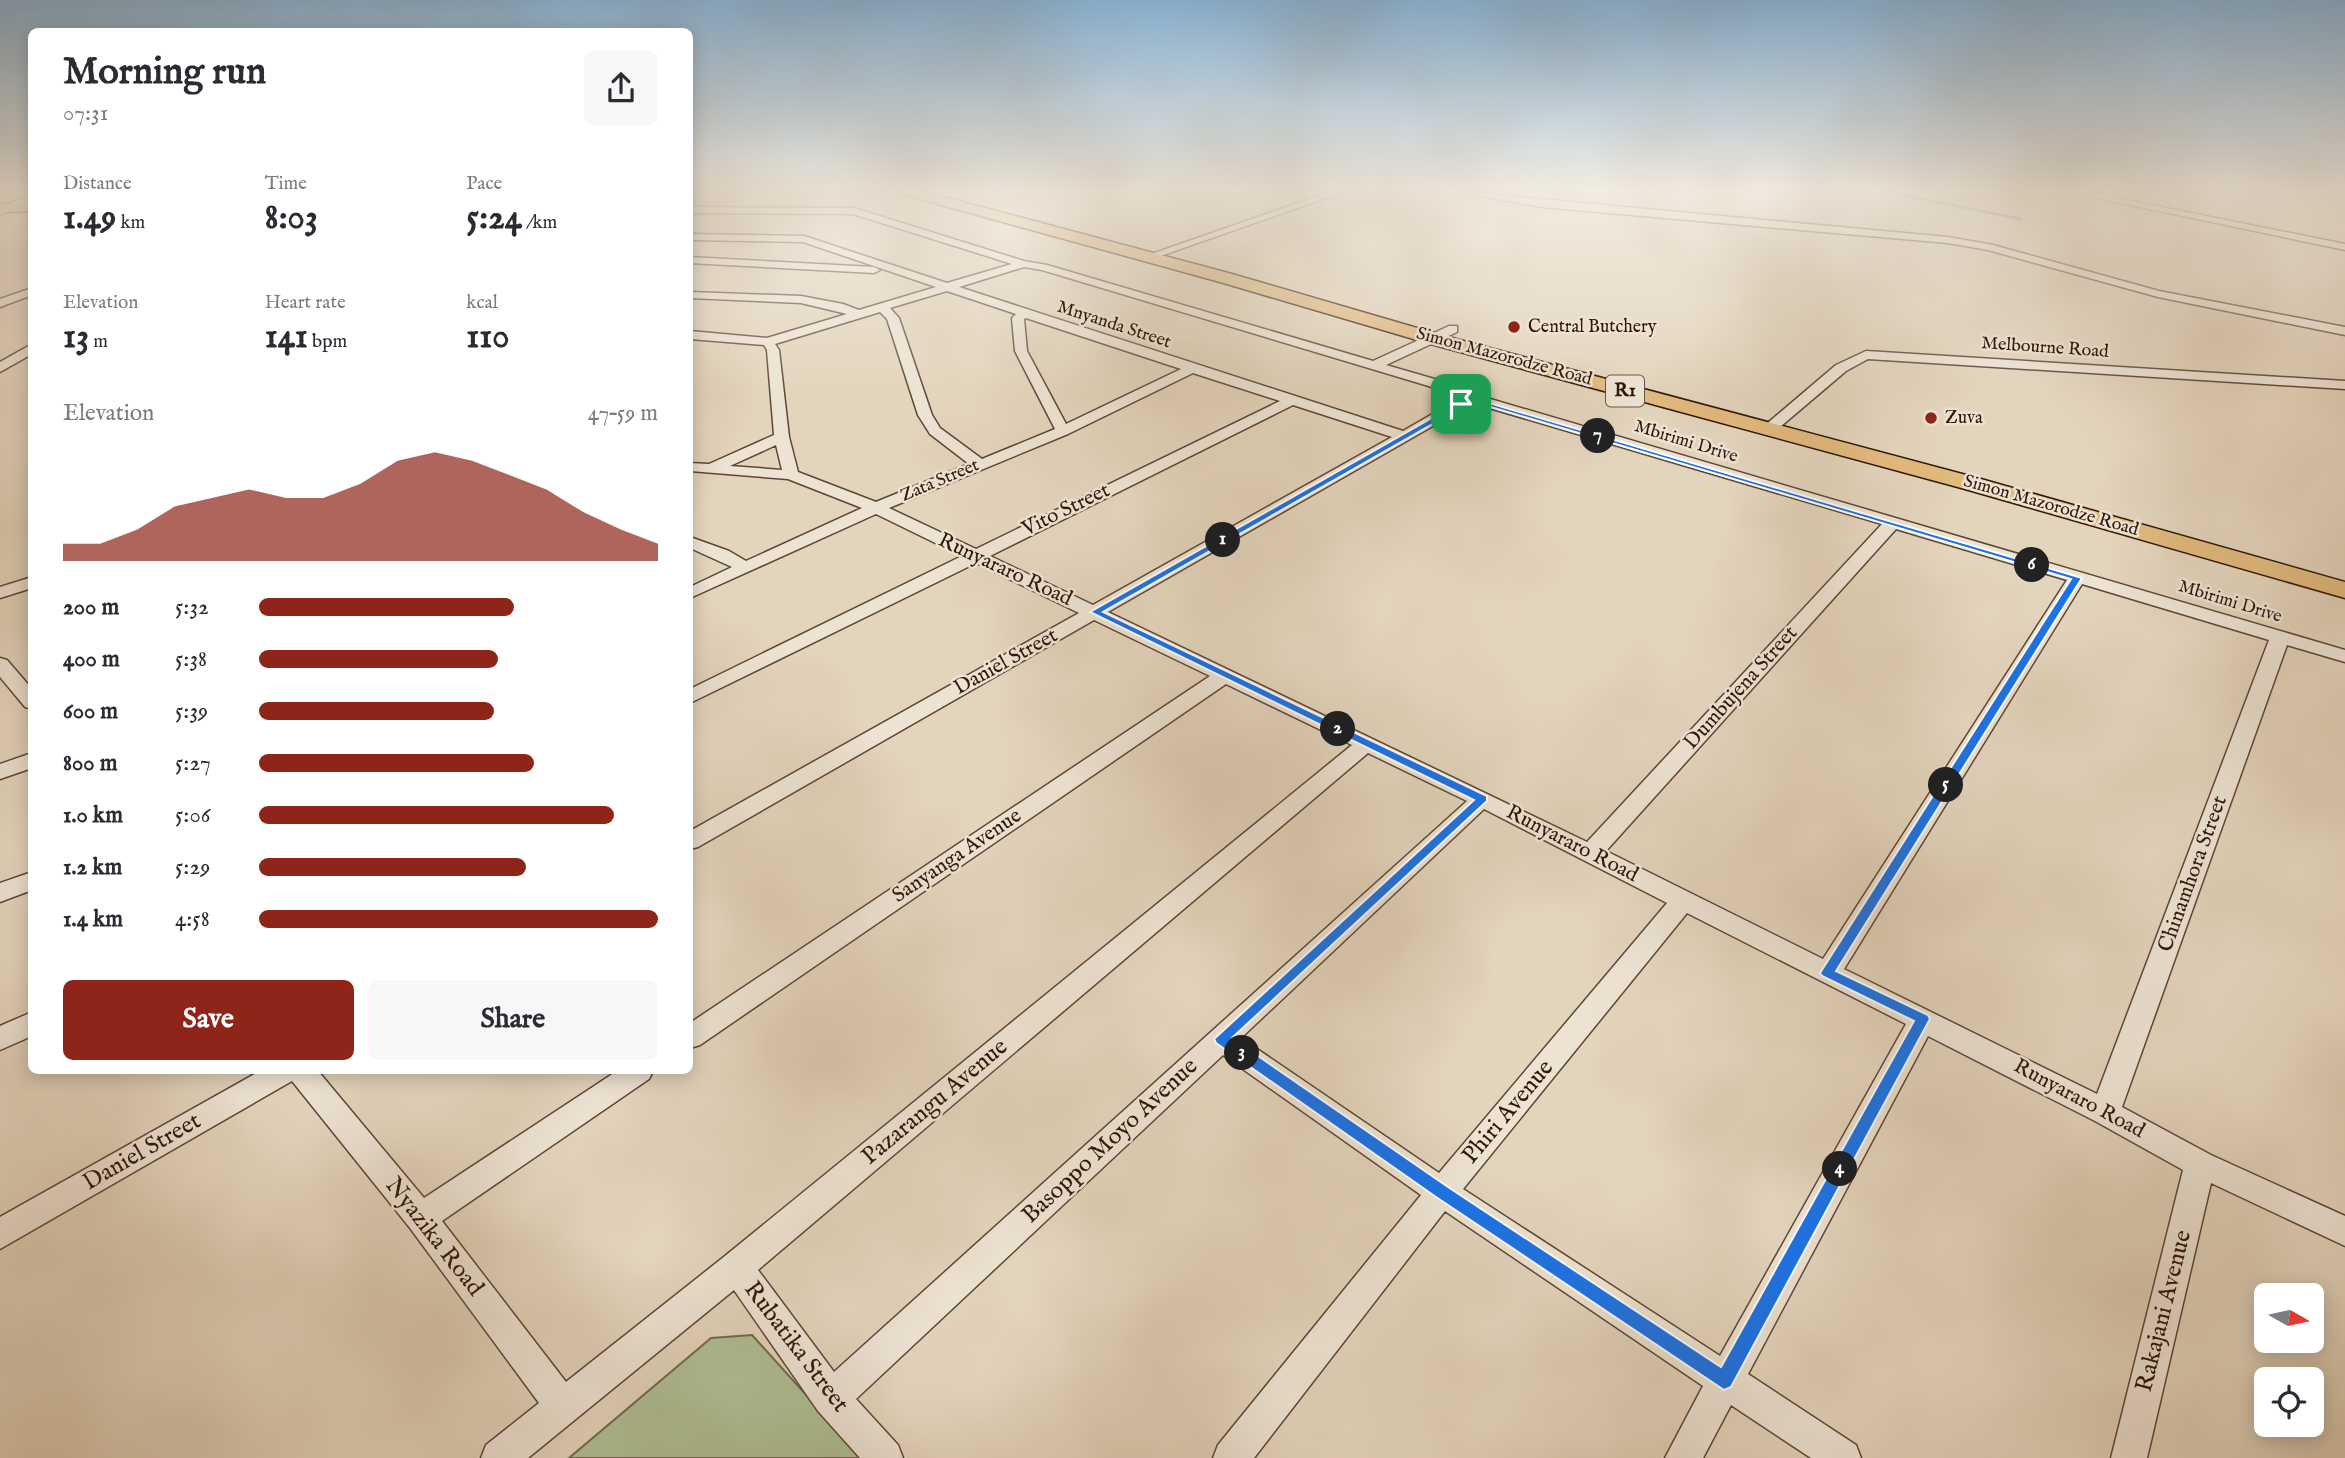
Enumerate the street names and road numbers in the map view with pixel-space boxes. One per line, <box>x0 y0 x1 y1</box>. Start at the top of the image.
street label: Mnyanda Street <box>1054 296 1174 354</box>
street label: Simon Mazorodze Road <box>1414 322 1595 392</box>
street label: Melbourne Road <box>1981 332 2110 364</box>
road number: R1 <box>1606 376 1644 406</box>
street label: Mbirimi Drive <box>1631 415 1741 469</box>
street label: Zata Street <box>897 454 983 508</box>
street label: Simon Mazorodze Road <box>1961 470 2141 542</box>
street label: Vito Street <box>1017 477 1114 543</box>
street label: Runyararo Road <box>934 527 1077 613</box>
street label: Mbirimi Drive <box>2175 575 2285 629</box>
street label: Dumbujena Street <box>1678 620 1804 756</box>
street label: Daniel Street <box>949 622 1063 702</box>
street label: Chinamhora Street <box>2152 792 2234 956</box>
street label: Runyararo Road <box>1501 799 1643 889</box>
street label: Sanyanga Avenue <box>887 803 1027 909</box>
street label: Pazarangu Avenue <box>855 1032 1015 1172</box>
street label: Basoppo Moyo Avenue <box>1015 1051 1205 1231</box>
street label: Phiri Avenue <box>1455 1053 1561 1171</box>
street label: Runyararo Road <box>2009 1053 2150 1145</box>
street label: Daniel Street <box>77 1106 207 1198</box>
street label: Nyazika Road <box>378 1171 490 1303</box>
street label: Rakajani Avenue <box>2129 1227 2199 1395</box>
street label: Rubatika Street <box>737 1275 855 1419</box>

